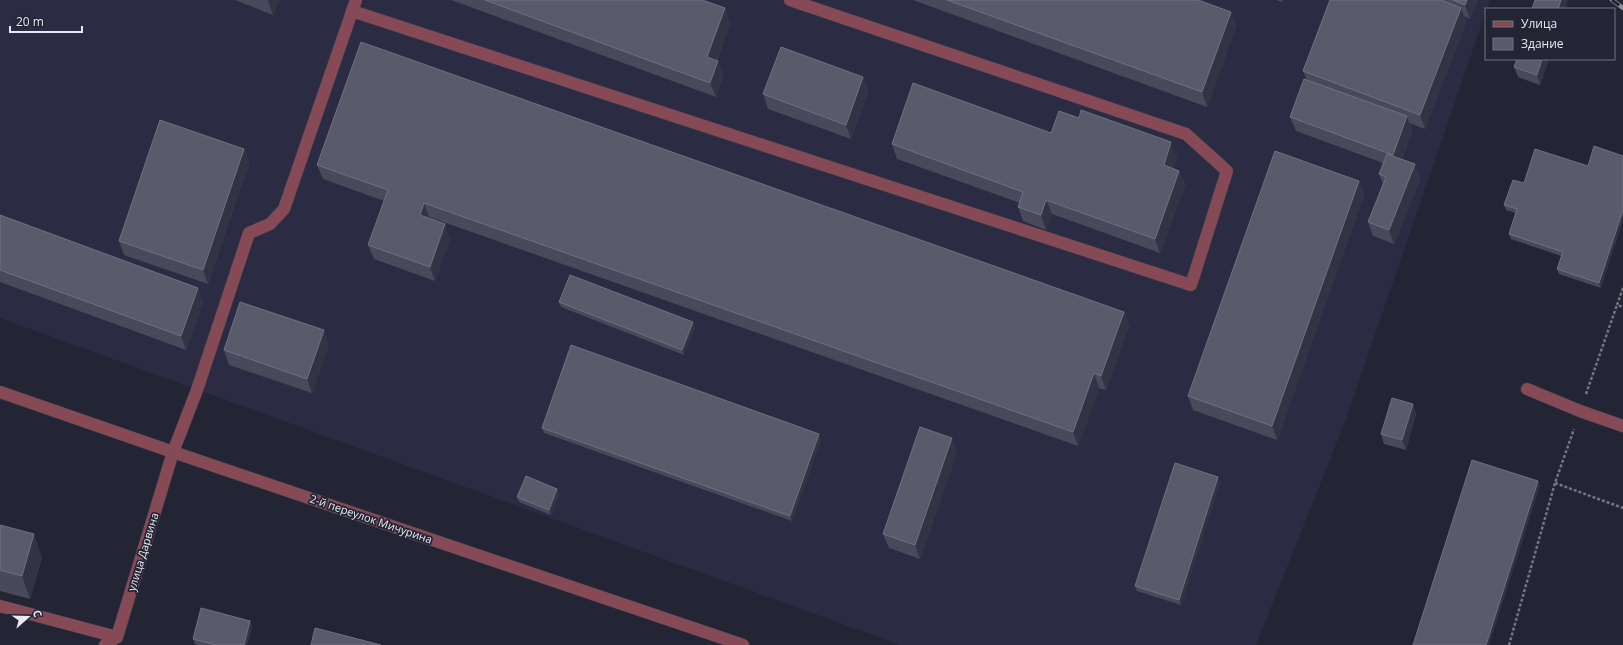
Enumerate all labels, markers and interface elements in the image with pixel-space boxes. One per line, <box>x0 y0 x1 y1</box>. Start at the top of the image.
scale bar <box>10 8 82 34</box>
legend <box>1485 8 1615 60</box>
text: 20 m <box>16 13 44 30</box>
text: Улица <box>1521 15 1557 32</box>
text: Здание <box>1521 35 1564 52</box>
street label: 2-й переулок Мичурина <box>308 491 434 547</box>
street label: улица Дарвина <box>123 511 162 593</box>
north arrow <box>8 597 48 637</box>
text: С <box>30 608 46 619</box>

